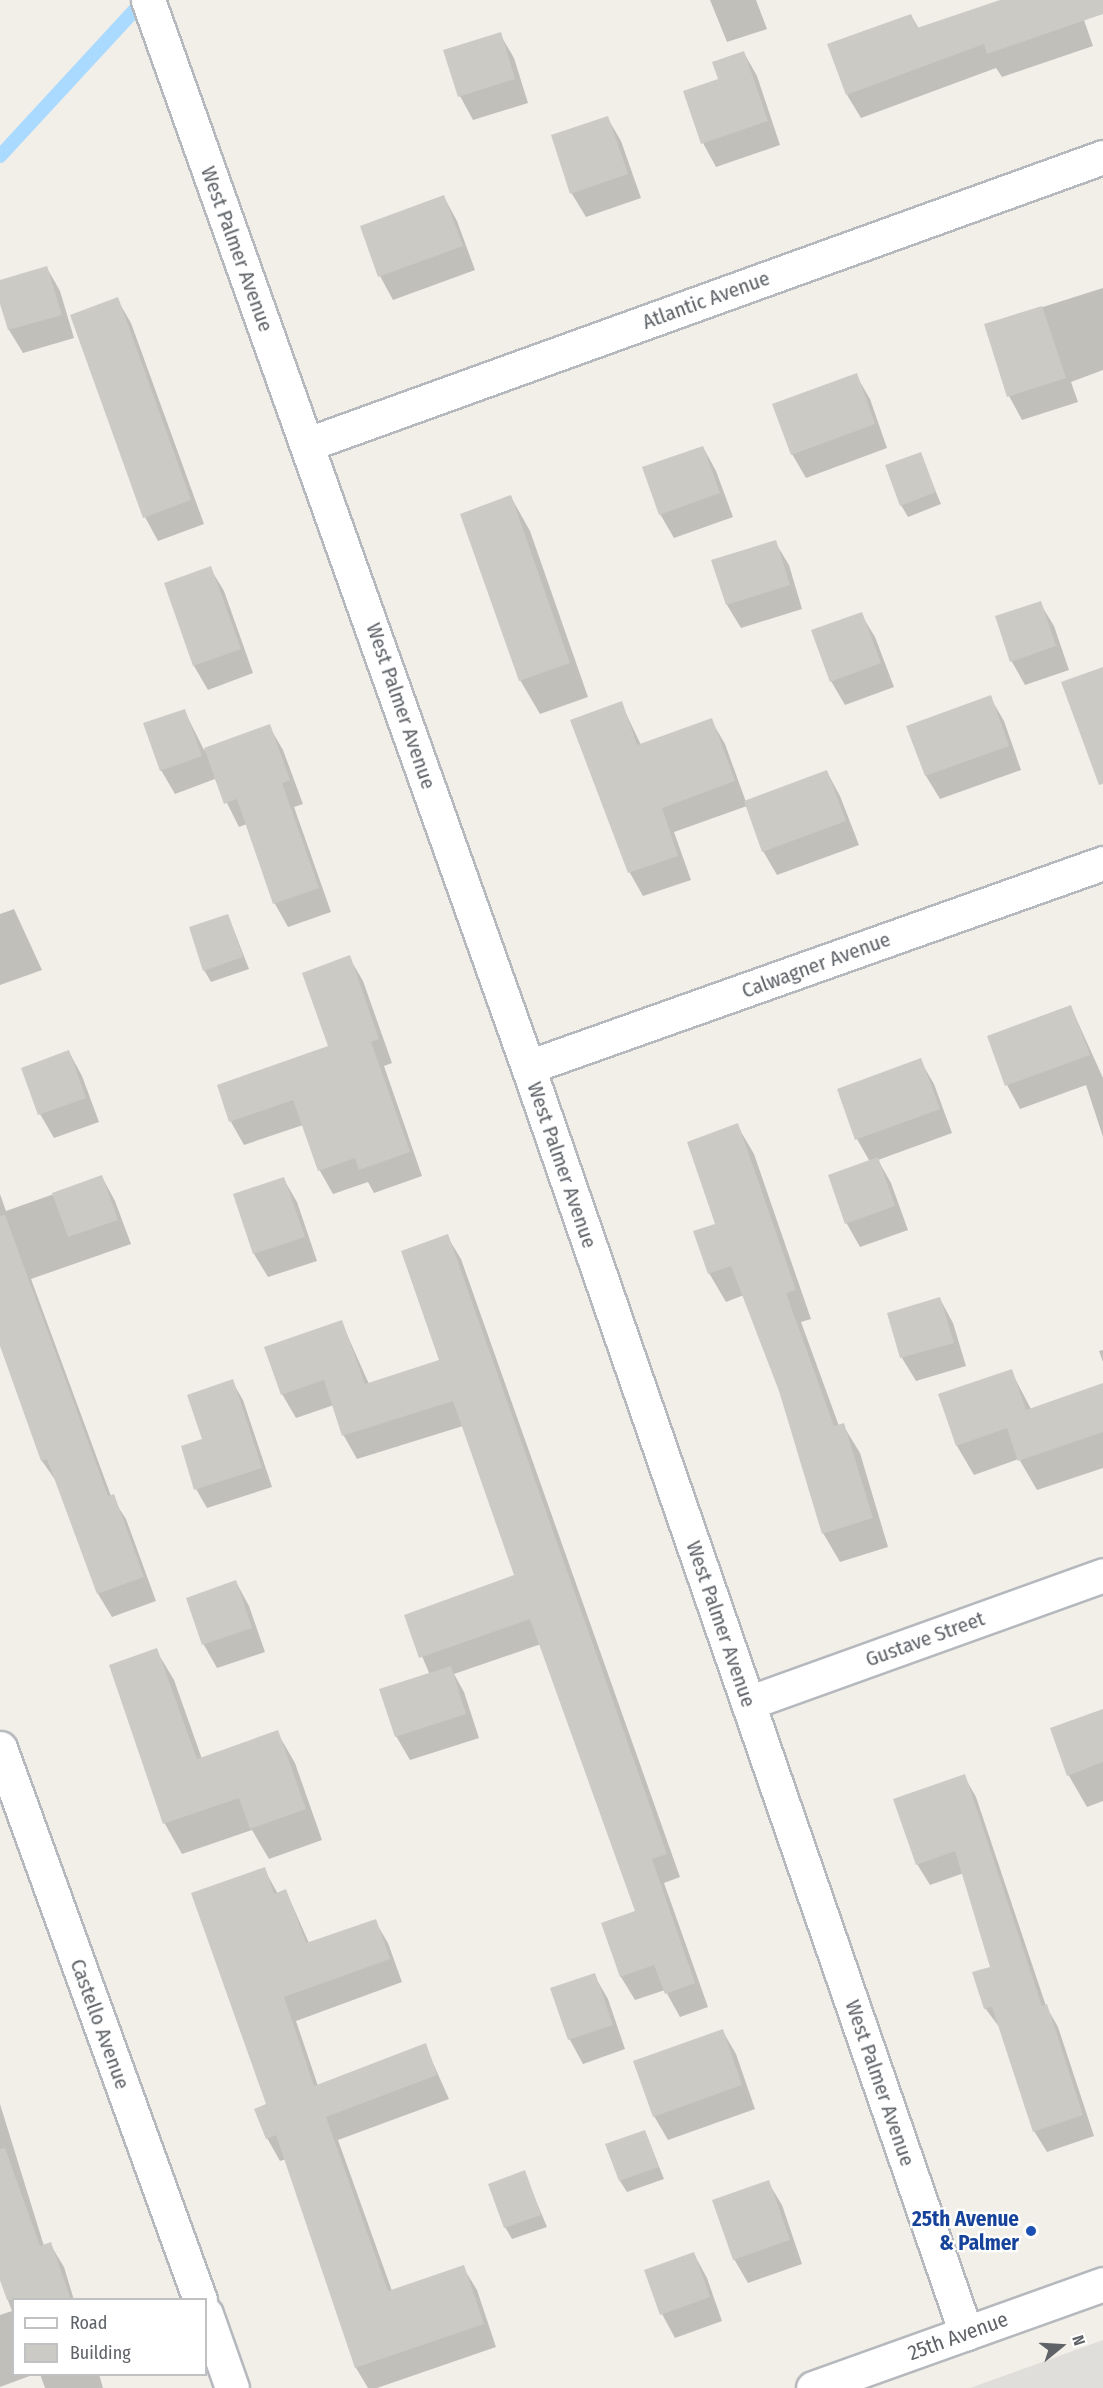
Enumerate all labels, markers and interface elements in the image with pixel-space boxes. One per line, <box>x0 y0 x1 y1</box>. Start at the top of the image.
street label: West Palmer Avenue <box>195 163 279 335</box>
street label: Atlantic Avenue <box>639 265 773 335</box>
street label: West Palmer Avenue <box>361 620 441 792</box>
street label: Calwagner Avenue <box>738 926 894 1004</box>
street label: West Palmer Avenue <box>522 1079 602 1251</box>
street label: West Palmer Avenue <box>681 1538 761 1710</box>
street label: Gustave Street <box>862 1606 988 1672</box>
street label: Castello Avenue <box>65 1956 135 2092</box>
street label: West Palmer Avenue <box>840 1997 920 2169</box>
place label: 25th Avenue & Palmer <box>912 2206 1019 2256</box>
marker: 25th Avenue & Palmer <box>1024 2224 1038 2238</box>
legend <box>12 2298 207 2376</box>
street label: 25th Avenue <box>904 2306 1012 2366</box>
text: Road <box>70 2312 107 2334</box>
north arrow <box>1031 2316 1091 2376</box>
text: N <box>1068 2333 1089 2348</box>
text: Building <box>70 2342 131 2364</box>

